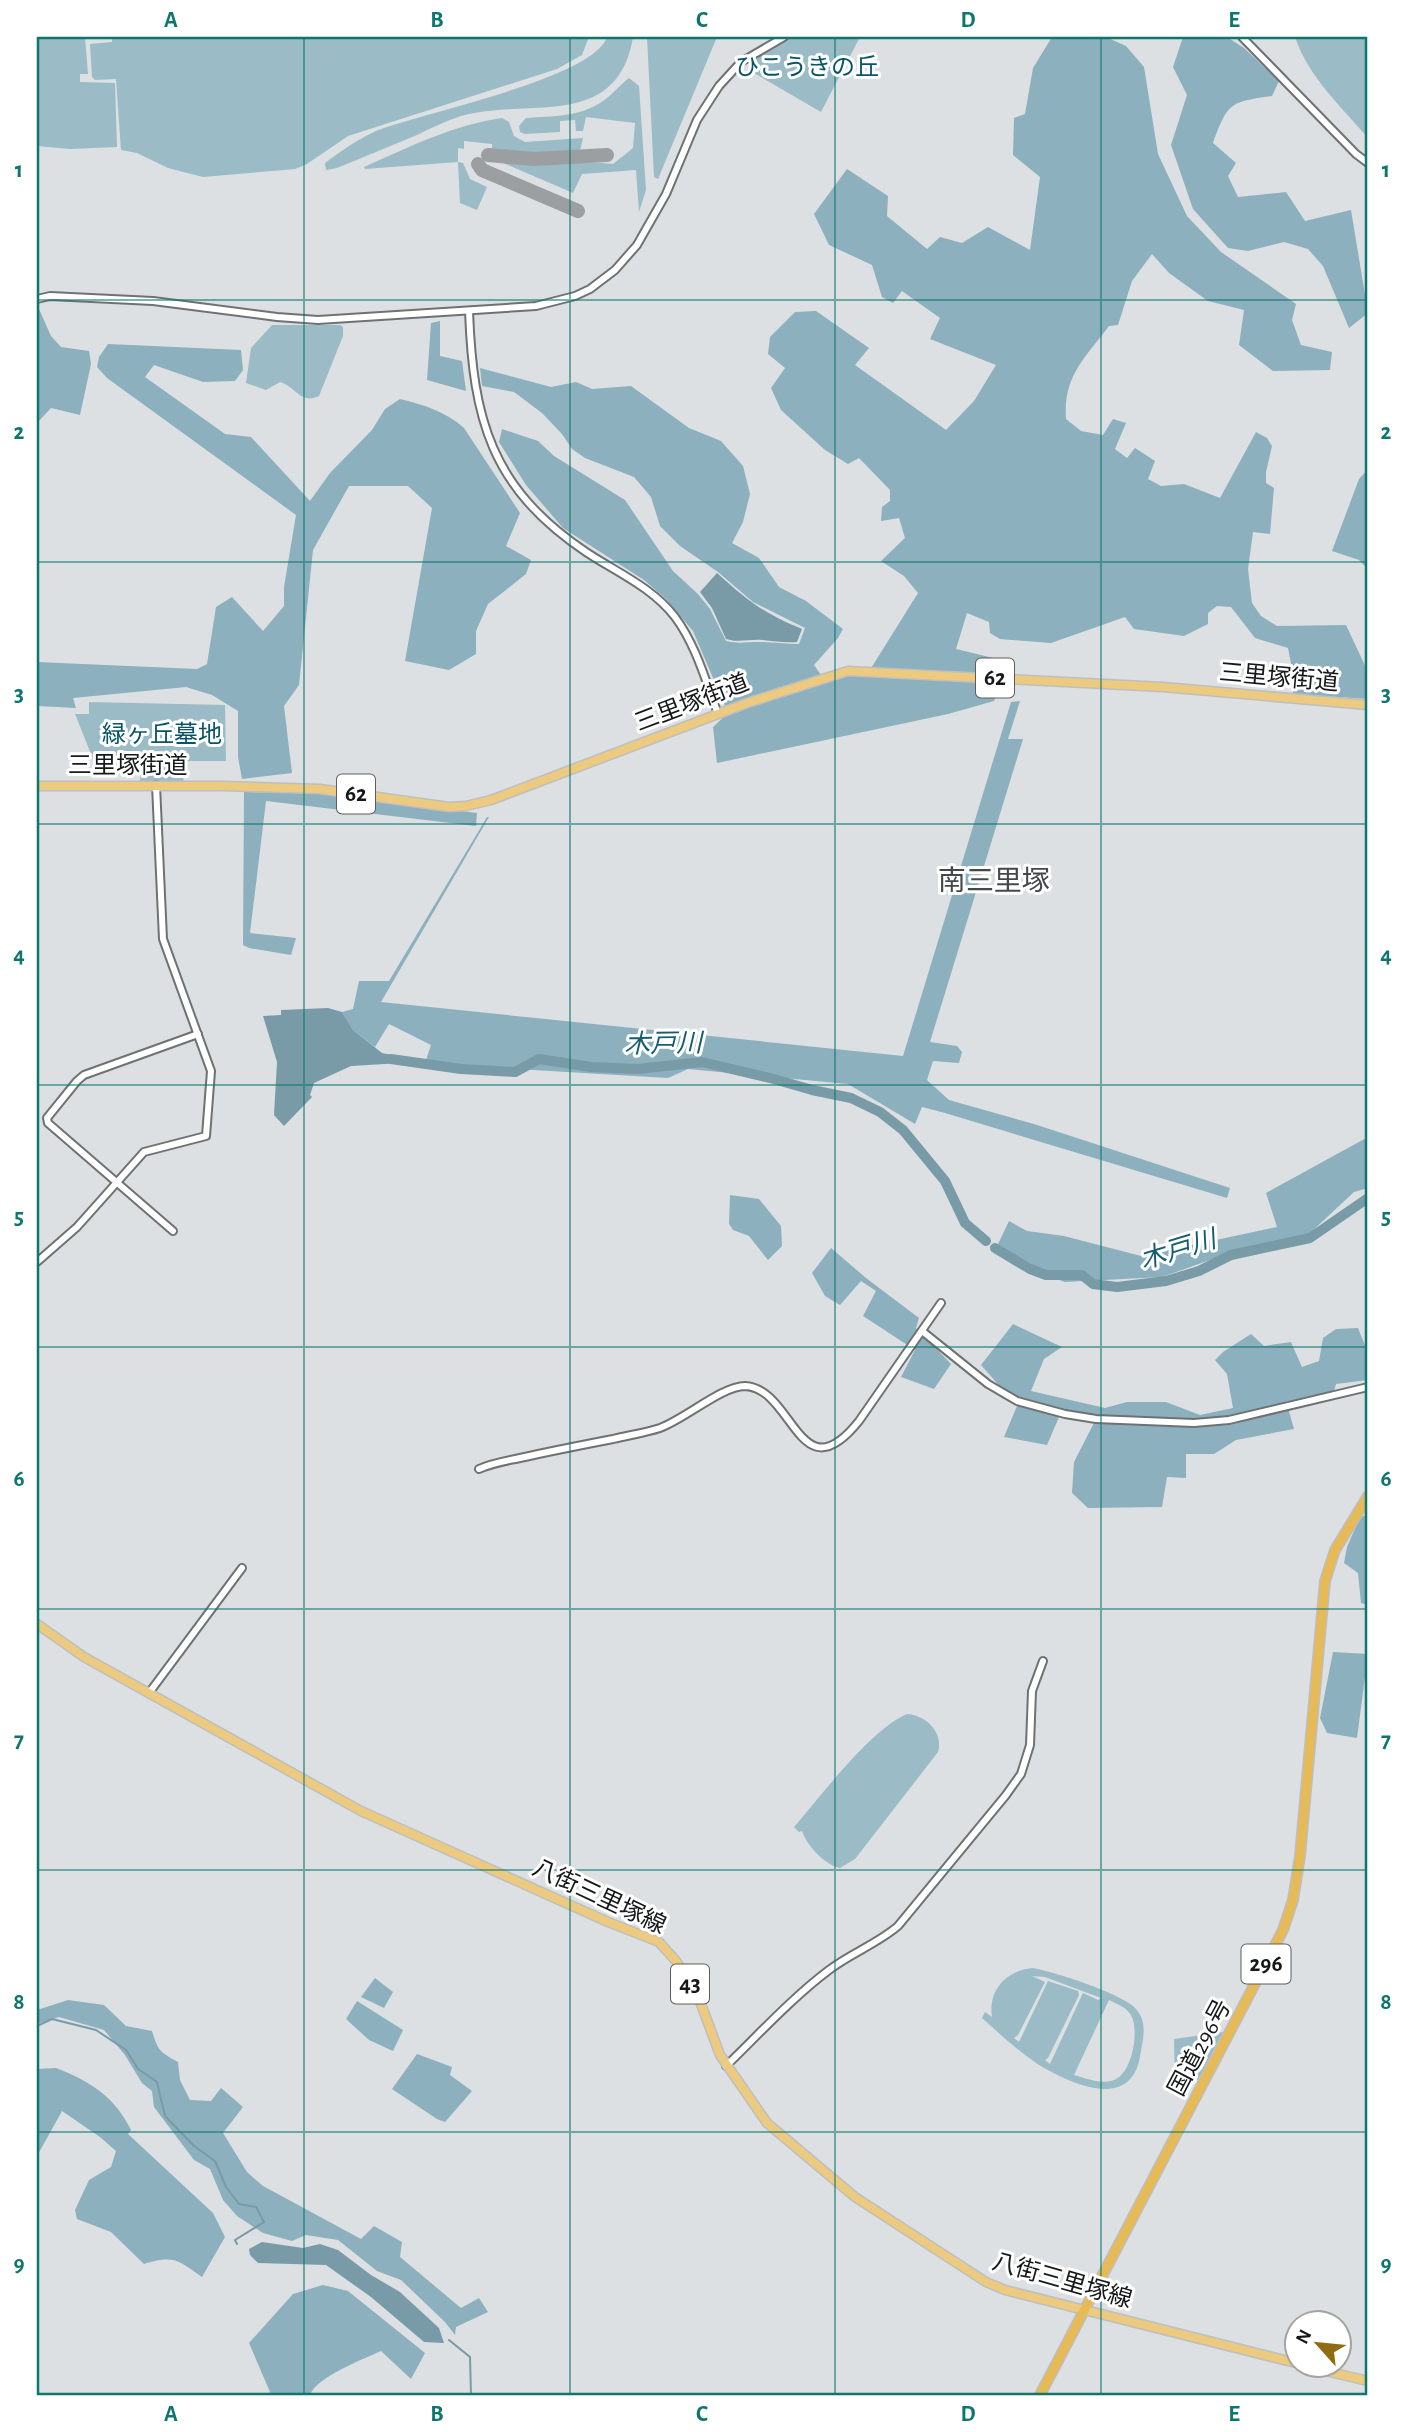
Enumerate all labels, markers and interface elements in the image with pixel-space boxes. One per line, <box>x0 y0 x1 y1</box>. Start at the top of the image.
text: A <box>164 9 178 32</box>
text: B <box>430 9 444 32</box>
text: C <box>696 9 708 32</box>
text: D <box>960 9 976 32</box>
text: E <box>1228 9 1240 32</box>
park label: ひこうきの丘 <box>735 55 879 80</box>
text: 1 <box>15 159 23 182</box>
text: 1 <box>1382 159 1390 182</box>
text: 2 <box>14 421 25 444</box>
text: 2 <box>1381 421 1392 444</box>
road number: 62 <box>976 658 1014 698</box>
street label: 三里塚街道 <box>1218 659 1340 695</box>
street label: 三里塚街道 <box>631 668 752 736</box>
text: 3 <box>14 683 24 706</box>
text: 3 <box>1381 683 1391 706</box>
park label: 緑ヶ丘墓地 <box>102 721 222 747</box>
street label: 三里塚街道 <box>68 752 188 778</box>
road number: 62 <box>337 774 375 814</box>
district label: 南三里塚 <box>938 866 1050 896</box>
text: 4 <box>13 944 25 967</box>
text: 4 <box>1380 944 1392 967</box>
water label: 木戸川 <box>624 1029 705 1058</box>
text: 5 <box>14 1206 24 1229</box>
text: 5 <box>1381 1206 1391 1229</box>
water label: 木戸川 <box>1137 1224 1222 1274</box>
text: 6 <box>13 1468 25 1491</box>
text: 6 <box>1380 1468 1392 1491</box>
text: 7 <box>14 1729 24 1752</box>
text: 7 <box>1381 1729 1391 1752</box>
street label: 八街三里塚線 <box>529 1854 670 1938</box>
road number: 296 <box>1242 1944 1290 1983</box>
road number: 43 <box>671 1965 709 2004</box>
text: 8 <box>13 1991 25 2014</box>
text: 8 <box>1380 1991 1392 2014</box>
street label: 国道296号 <box>1163 1995 1235 2100</box>
street label: 八街三里塚線 <box>989 2248 1135 2312</box>
text: 9 <box>13 2253 25 2276</box>
text: 9 <box>1380 2253 1392 2276</box>
north arrow <box>1282 2310 1352 2380</box>
text: N <box>1293 2327 1316 2347</box>
text: A <box>164 2403 178 2426</box>
text: B <box>430 2403 444 2426</box>
text: C <box>696 2403 708 2426</box>
text: D <box>960 2403 976 2426</box>
text: E <box>1228 2403 1240 2426</box>

